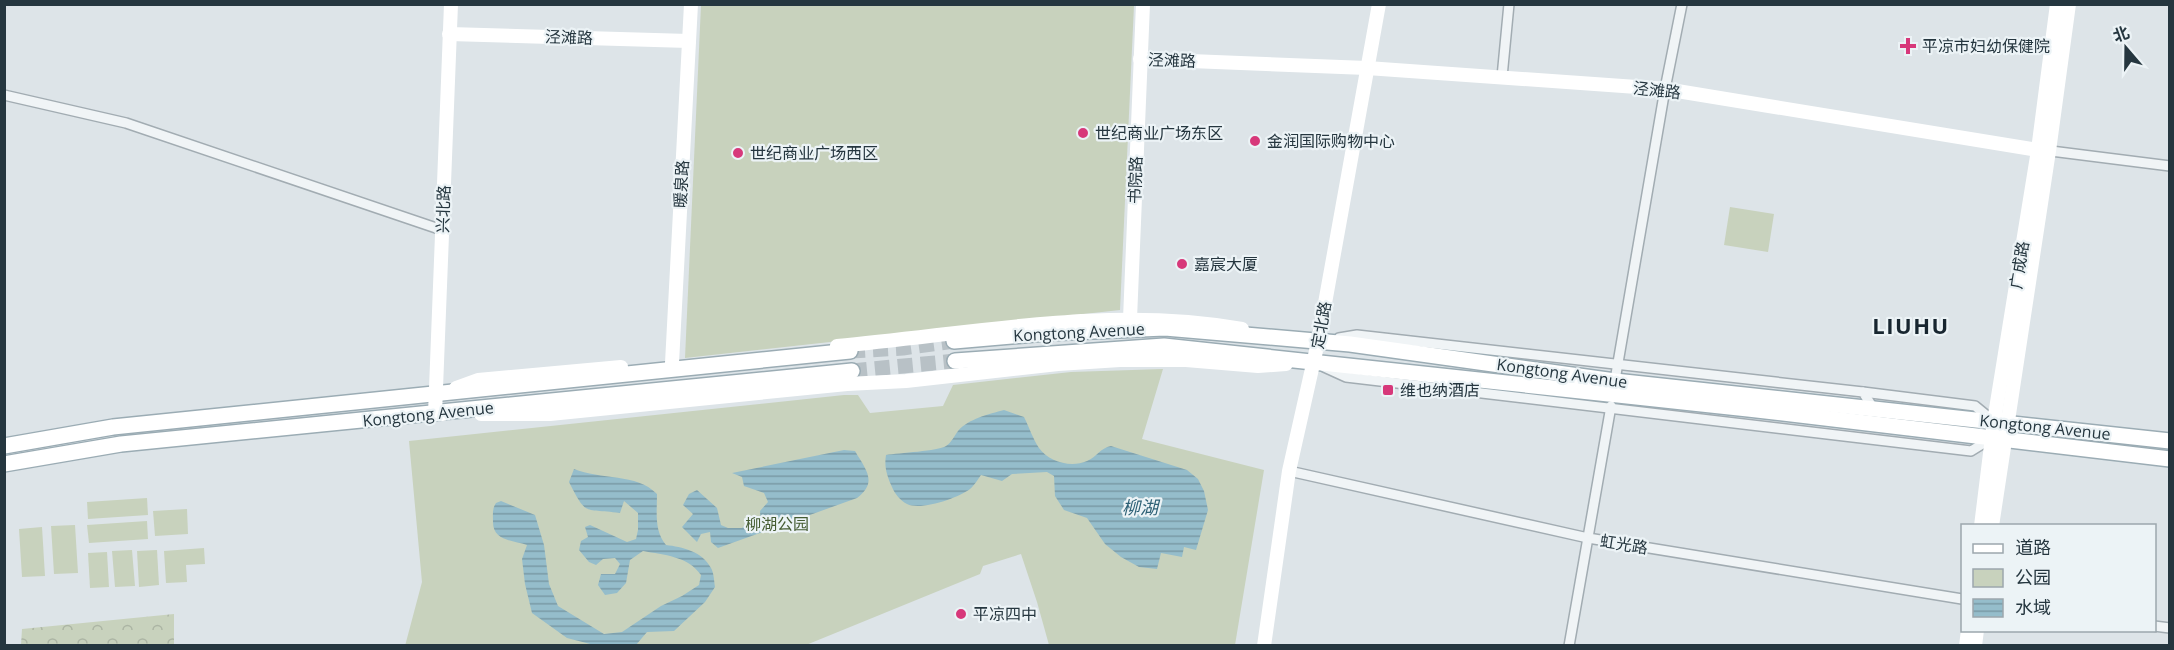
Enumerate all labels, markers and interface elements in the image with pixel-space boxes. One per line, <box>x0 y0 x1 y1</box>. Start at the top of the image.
north arrow <box>2096 18 2156 78</box>
text: 北 <box>2110 21 2132 47</box>
street label: 泾滩路 <box>545 25 593 49</box>
place label: 平凉市妇幼保健院 <box>1922 35 2050 57</box>
marker: 平凉市妇幼保健院 <box>1899 37 1917 55</box>
street label: 泾滩路 <box>1148 48 1196 72</box>
street label: 泾滩路 <box>1632 77 1682 103</box>
place label: 世纪商业广场东区 <box>1095 122 1223 144</box>
marker: 世纪商业广场东区 <box>1076 126 1090 140</box>
place label: 金润国际购物中心 <box>1267 130 1395 152</box>
marker: 金润国际购物中心 <box>1248 134 1262 148</box>
place label: 世纪商业广场西区 <box>750 142 878 164</box>
marker: 世纪商业广场西区 <box>731 146 745 160</box>
street label: 书院路 <box>1123 156 1147 204</box>
street label: 暖泉路 <box>669 159 693 209</box>
street label: 兴北路 <box>431 185 455 233</box>
street label: 广成路 <box>2004 240 2034 290</box>
place label: 嘉宸大厦 <box>1194 253 1258 275</box>
marker: 嘉宸大厦 <box>1175 257 1189 271</box>
street label: 定北路 <box>1306 299 1336 351</box>
district label: LIUHU <box>1872 310 1950 340</box>
street label: Kongtong Avenue <box>1013 318 1145 346</box>
street label: Kongtong Avenue <box>1495 353 1629 393</box>
place label: 维也纳酒店 <box>1400 379 1480 401</box>
marker: 维也纳酒店 <box>1381 383 1395 397</box>
street label: Kongtong Avenue <box>361 396 495 432</box>
street label: Kongtong Avenue <box>1978 409 2112 445</box>
water label: 柳湖 <box>1122 495 1161 519</box>
park label: 柳湖公园 <box>745 513 809 535</box>
legend <box>1961 524 2156 632</box>
street label: 虹光路 <box>1599 529 1649 559</box>
text: 道路 <box>2015 535 2051 559</box>
text: 公园 <box>2015 565 2051 589</box>
text: 水域 <box>2015 595 2051 619</box>
place label: 平凉四中 <box>973 603 1037 625</box>
marker: 平凉四中 <box>954 607 968 621</box>

